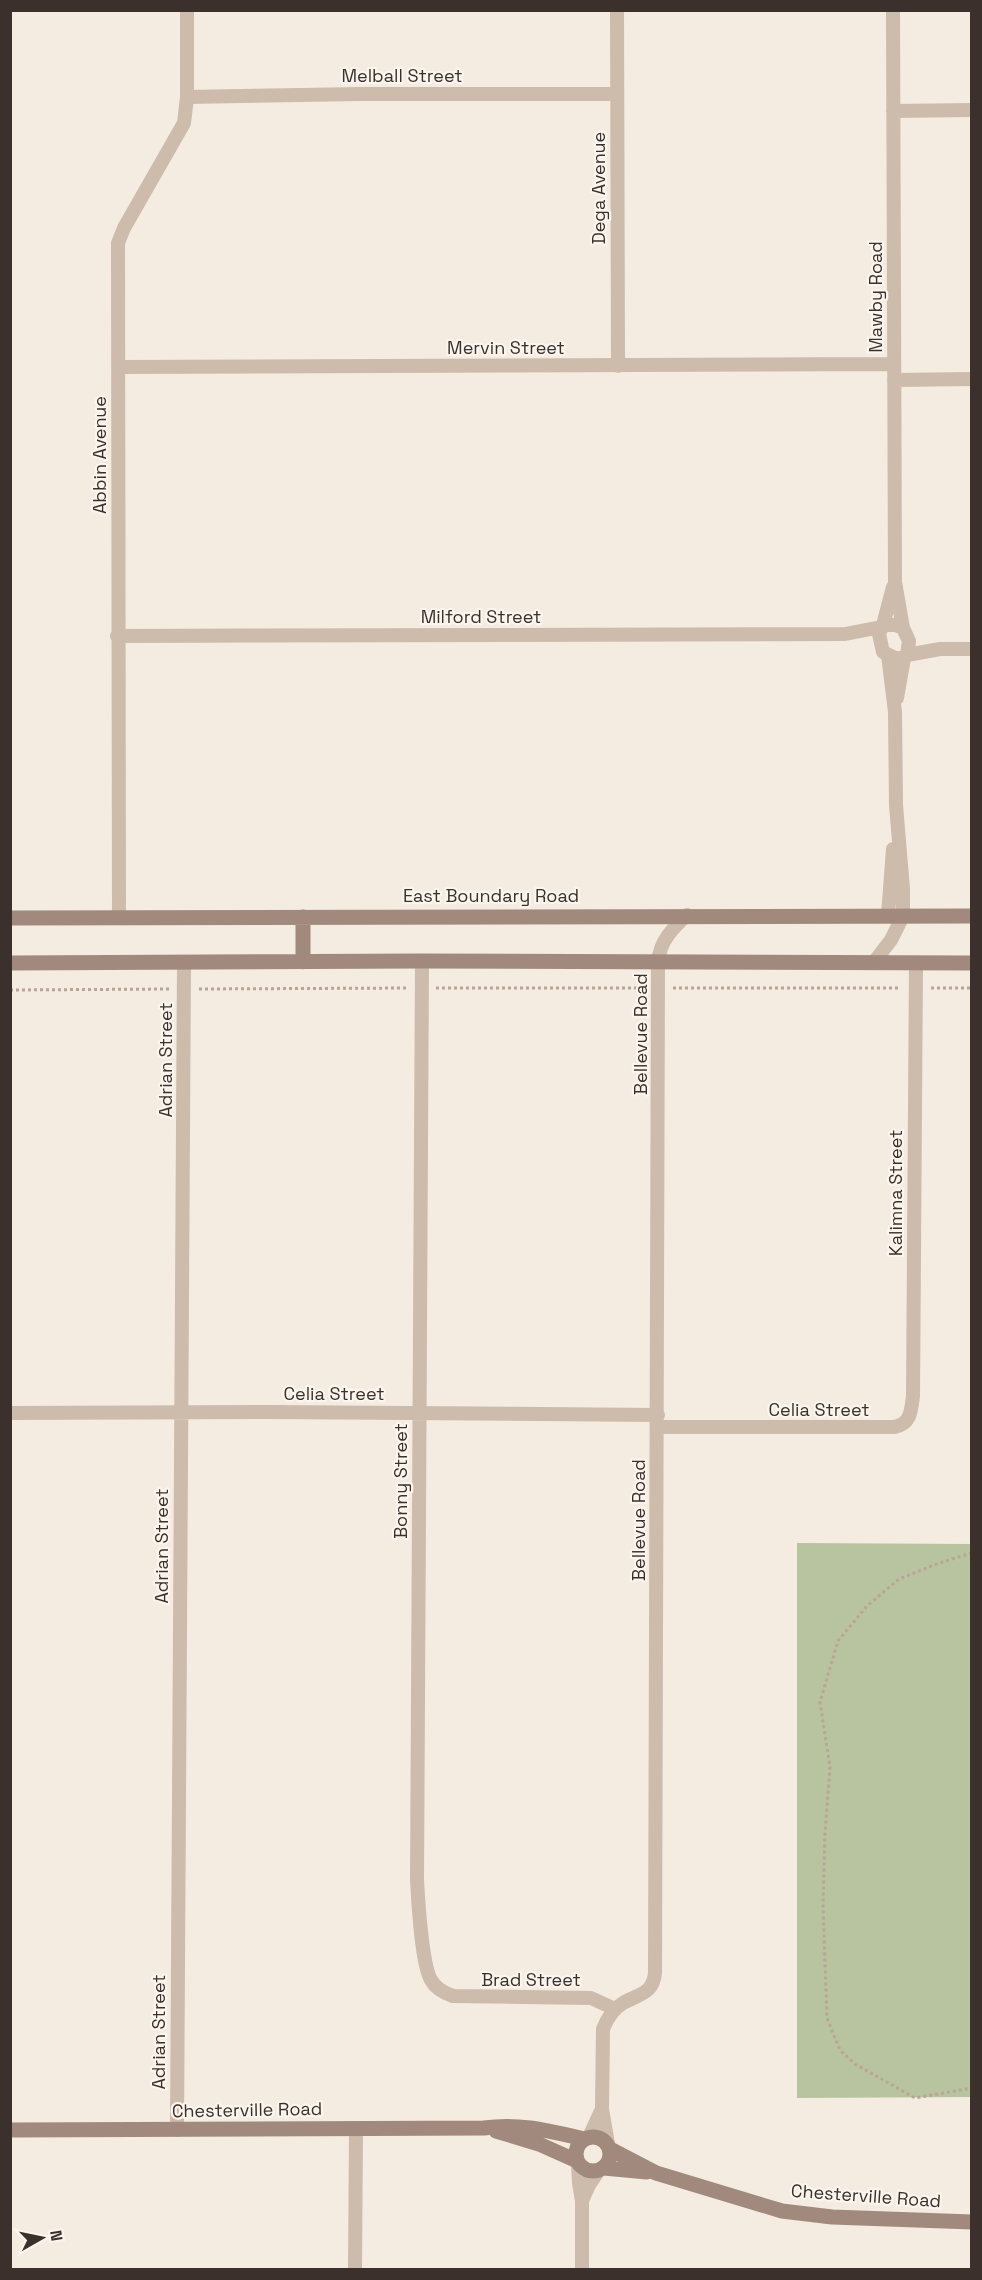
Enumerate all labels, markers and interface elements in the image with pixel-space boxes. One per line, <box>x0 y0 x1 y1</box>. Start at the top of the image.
street label: Melball Street <box>341 64 463 87</box>
street label: Dega Avenue <box>587 132 610 244</box>
street label: Mawby Road <box>864 241 887 353</box>
street label: Mervin Street <box>447 336 565 359</box>
street label: Abbin Avenue <box>88 396 111 514</box>
street label: Milford Street <box>421 605 541 628</box>
street label: East Boundary Road <box>403 884 579 907</box>
street label: Bellevue Road <box>629 973 652 1095</box>
street label: Adrian Street <box>154 1002 177 1118</box>
street label: Kalimna Street <box>884 1130 907 1256</box>
street label: Celia Street <box>283 1382 385 1405</box>
street label: Celia Street <box>768 1398 870 1421</box>
street label: Bonny Street <box>389 1423 412 1539</box>
street label: Bellevue Road <box>627 1459 650 1581</box>
street label: Adrian Street <box>150 1488 173 1604</box>
street label: Brad Street <box>481 1968 581 1991</box>
street label: Adrian Street <box>147 1974 170 2090</box>
street label: Chesterville Road <box>172 2097 322 2122</box>
street label: Chesterville Road <box>790 2179 942 2212</box>
north arrow <box>12 2208 72 2268</box>
text: N <box>45 2229 68 2243</box>

